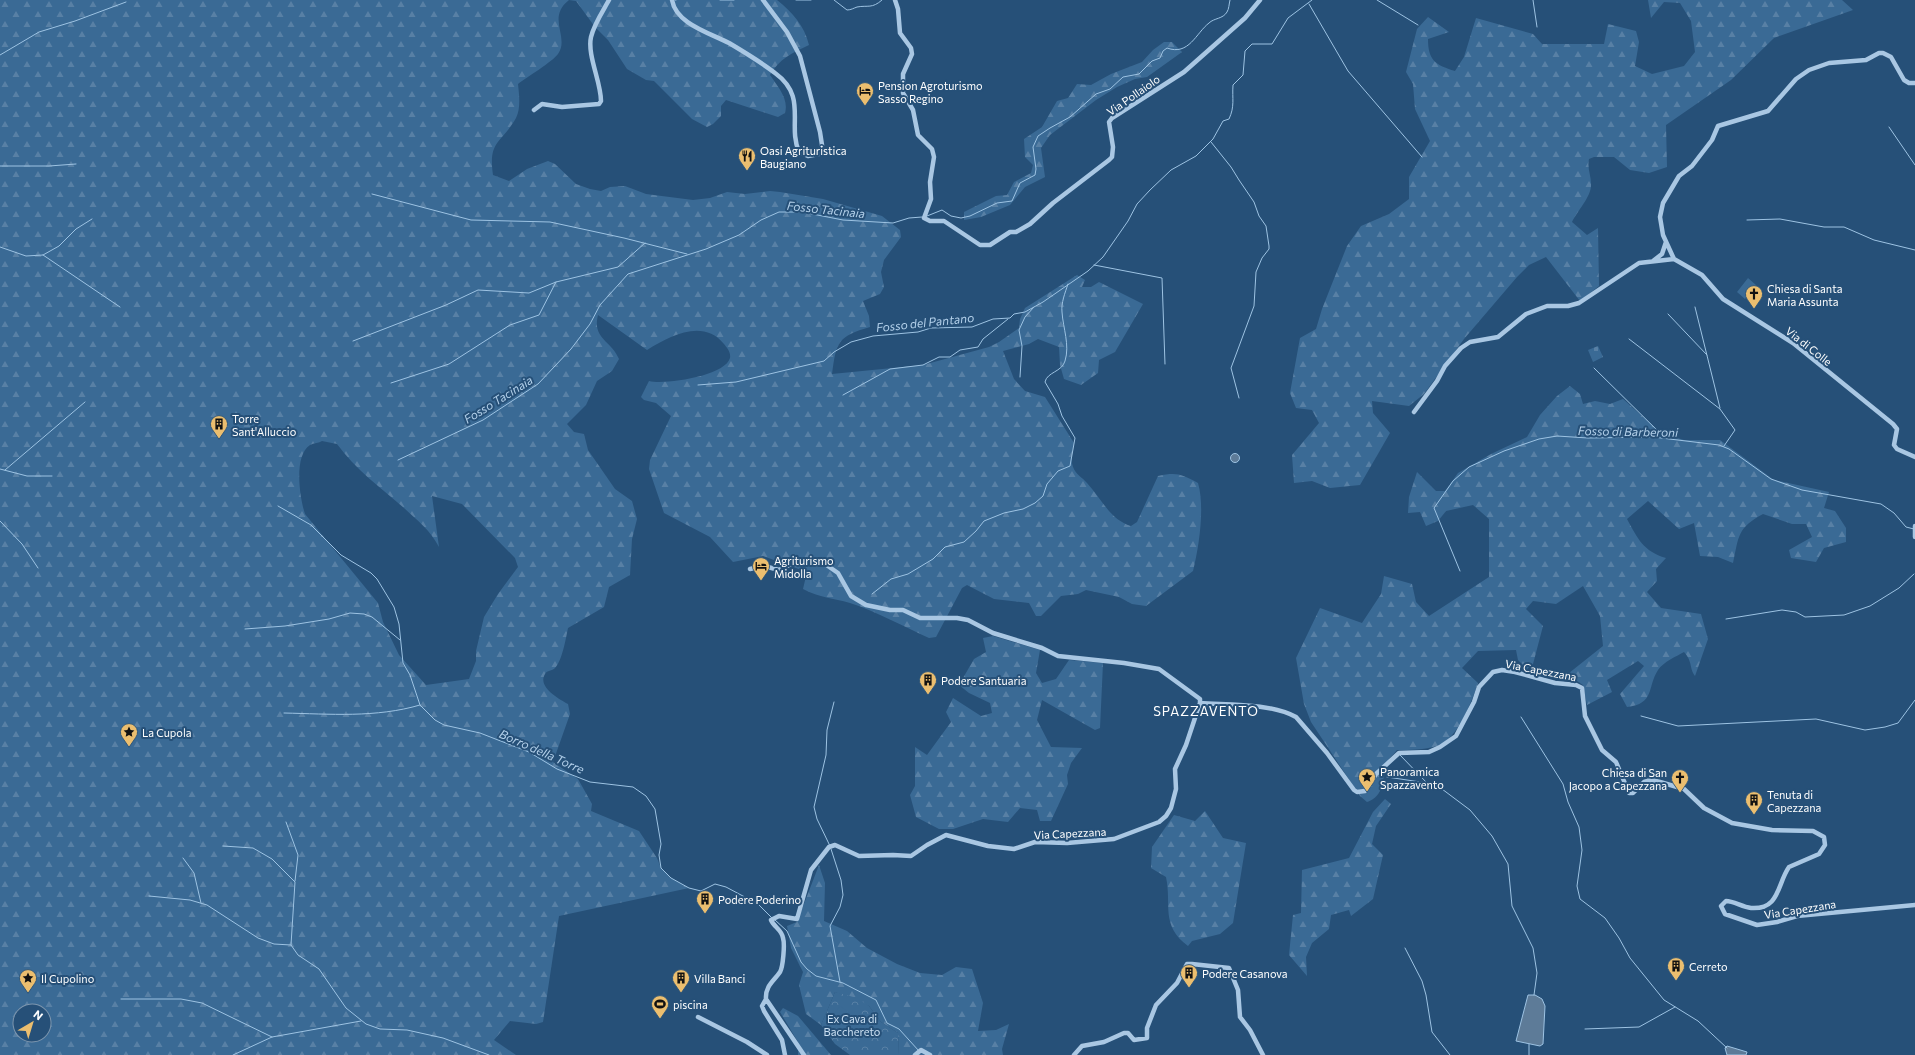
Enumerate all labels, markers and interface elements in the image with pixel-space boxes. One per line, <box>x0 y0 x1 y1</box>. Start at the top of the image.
street label: Via Pollaiolo <box>1104 72 1162 118</box>
place label: Pension Agroturismo Sasso Regino <box>878 79 983 105</box>
hotel icon: Pension Agroturismo Sasso Regino <box>855 81 875 106</box>
place label: Oasi Agrituristica Baugiano <box>760 144 847 170</box>
restaurant icon: Oasi Agrituristica Baugiano <box>737 146 757 171</box>
water label: Fosso Tacinaia <box>786 198 866 220</box>
place label: Chiesa di Santa Maria Assunta <box>1767 282 1842 308</box>
church icon: Chiesa di Santa Maria Assunta <box>1744 284 1764 309</box>
water label: Fosso del Pantano <box>875 310 975 334</box>
street label: Via di Colle <box>1783 324 1835 368</box>
water label: Fosso Tacinaia <box>461 372 535 426</box>
place label: Torre Sant'Alluccio <box>232 412 297 438</box>
building icon: Torre Sant'Alluccio <box>209 414 229 439</box>
water label: Fosso di Barberoni <box>1578 423 1679 439</box>
place label: Agriturismo Midolla <box>774 554 834 580</box>
hotel icon: Agriturismo Midolla <box>751 556 771 581</box>
street label: Via Capezzana <box>1504 657 1578 683</box>
building icon: Podere Santuaria <box>918 670 938 695</box>
place label: Podere Santuaria <box>941 674 1026 687</box>
district label: SPAZZAVENTO <box>1153 703 1259 719</box>
place icon: La Cupola <box>119 722 139 747</box>
place label: La Cupola <box>142 726 191 739</box>
water label: Borro della Torre <box>497 726 587 776</box>
place label: Panoramica Spazzavento <box>1380 765 1444 791</box>
place label: Chiesa di San Jacopo a Capezzana <box>1569 766 1667 793</box>
place icon: Panoramica Spazzavento <box>1357 767 1377 792</box>
church icon: Chiesa di San Jacopo a Capezzana <box>1670 768 1690 793</box>
place label: Tenuta di Capezzana <box>1767 788 1821 814</box>
building icon: Tenuta di Capezzana <box>1744 790 1764 815</box>
street label: Via Capezzana <box>1033 825 1107 841</box>
building icon: Podere Poderino <box>695 889 715 914</box>
place label: Podere Poderino <box>718 893 802 906</box>
street label: Via Capezzana <box>1763 897 1837 921</box>
building icon: Cerreto <box>1666 956 1686 981</box>
place label: Cerreto <box>1689 960 1728 973</box>
building icon: Podere Casanova <box>1179 963 1199 988</box>
place label: Podere Casanova <box>1202 967 1288 980</box>
place icon: Il Cupolino <box>18 968 38 993</box>
building icon: Villa Banci <box>671 968 691 993</box>
place label: Il Cupolino <box>41 972 95 985</box>
place label: Villa Banci <box>694 972 745 985</box>
sports icon: piscina <box>650 994 670 1019</box>
place label: piscina <box>673 998 708 1011</box>
north arrow <box>12 1003 52 1043</box>
text: N <box>31 1007 46 1022</box>
park label: Ex Cava di Bacchereto <box>824 1012 881 1038</box>

